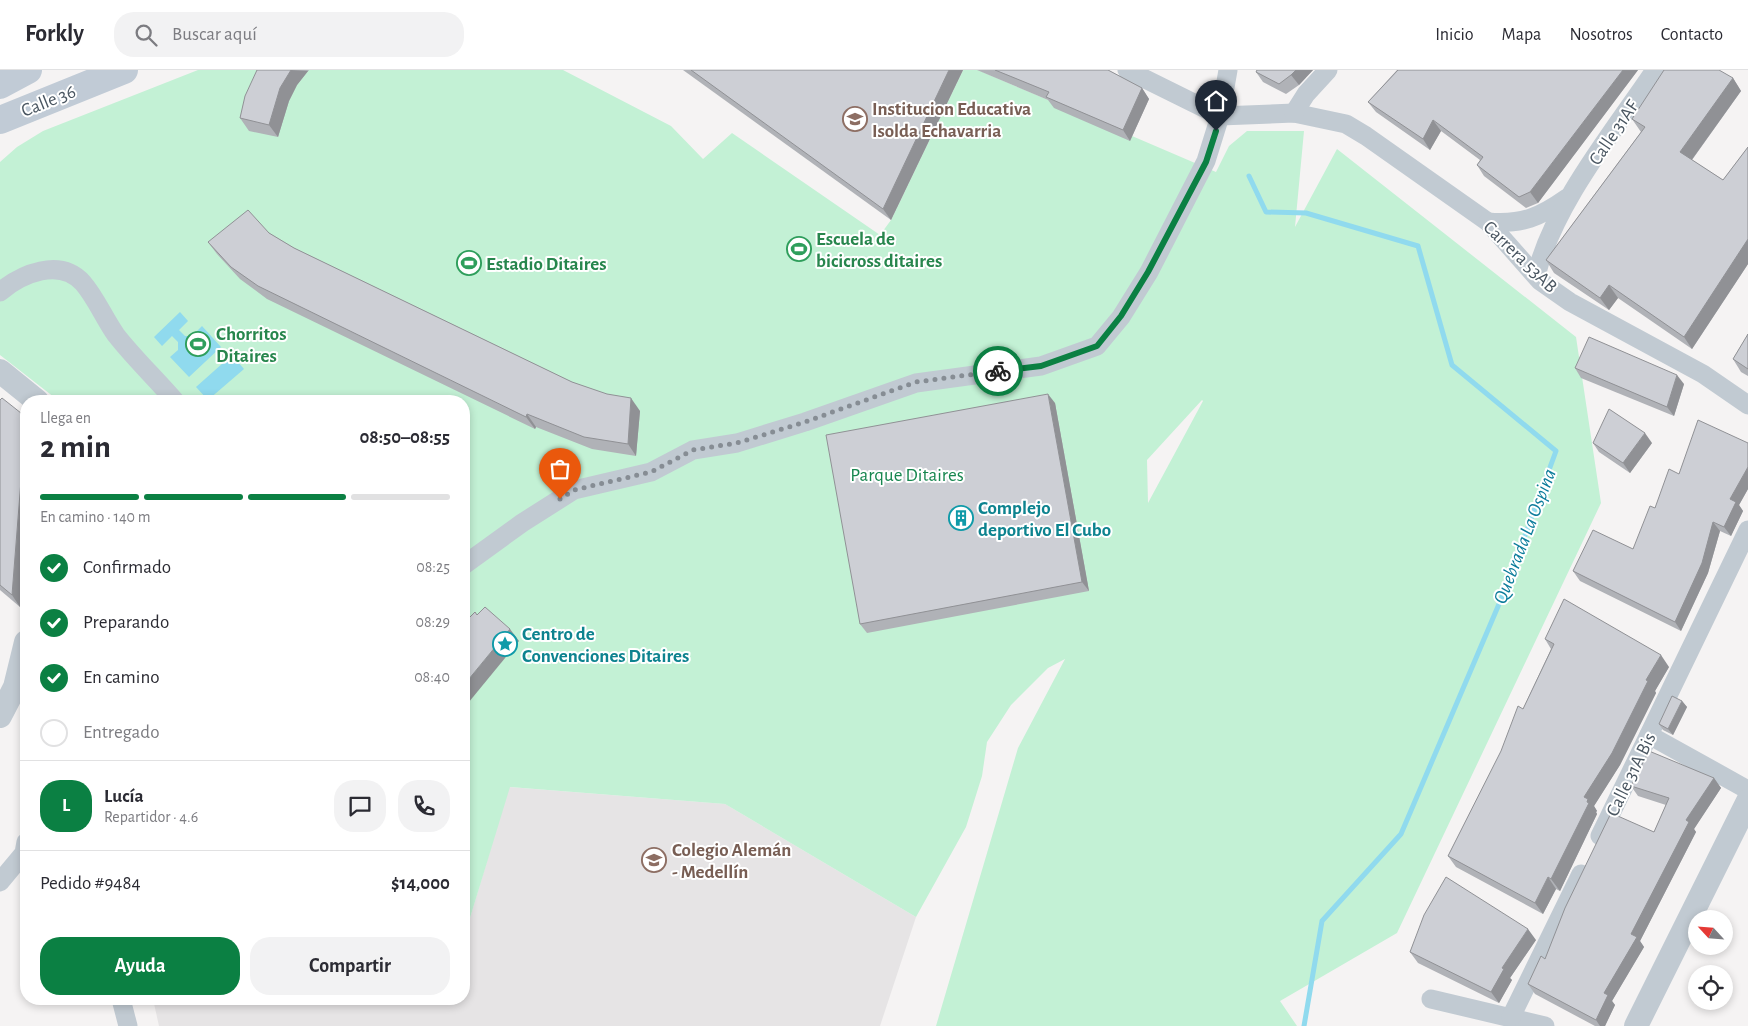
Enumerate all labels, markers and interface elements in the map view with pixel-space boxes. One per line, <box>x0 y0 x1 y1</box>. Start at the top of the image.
search box <box>114 12 464 57</box>
icon: search <box>132 21 160 49</box>
text: Forkly <box>25 22 84 46</box>
text: Buscar aquí <box>172 25 257 44</box>
text: Inicio <box>1435 26 1474 44</box>
text: Mapa <box>1502 26 1541 44</box>
text: Nosotros <box>1569 26 1633 44</box>
text: Contacto <box>1661 26 1723 44</box>
pin <box>1195 80 1237 131</box>
street label: Calle 36 <box>19 82 78 121</box>
icon: home <box>1202 87 1230 115</box>
street label: Calle 31AF <box>1586 96 1643 169</box>
place label: Institucion Educativa Isolda Echavarria <box>872 100 1031 141</box>
school or university icon: Institucion Educativa Isolda Echavarria <box>842 106 868 132</box>
street label: Carrera 53AB <box>1479 217 1560 297</box>
place label: Escuela de bicicross ditaires <box>816 230 942 271</box>
sports icon: Escuela de bicicross ditaires <box>786 236 812 262</box>
sports icon: Estadio Ditaires <box>456 250 482 276</box>
place label: Estadio Ditaires <box>486 255 607 274</box>
place label: Chorritos Ditaires <box>216 325 286 366</box>
sports icon: Chorritos Ditaires <box>185 331 211 357</box>
courier <box>973 346 1023 396</box>
icon: bike <box>984 357 1012 385</box>
text: Llega en <box>40 410 91 426</box>
text: 08:50–08:55 <box>359 428 450 447</box>
text: 2 min <box>40 431 111 463</box>
pin <box>539 448 581 499</box>
icon: bag <box>546 455 574 483</box>
park label: Parque Ditaires <box>850 466 964 485</box>
water label: Quebrada La Ospina <box>1490 466 1560 607</box>
place label: Complejo deportivo El Cubo <box>978 499 1111 540</box>
building icon: Complejo deportivo El Cubo <box>948 505 974 531</box>
text: En camino · 140 m <box>40 509 151 525</box>
icon: check <box>40 554 68 582</box>
text: Confirmado <box>83 558 171 577</box>
text: 08:25 <box>416 559 450 575</box>
icon: check <box>40 609 68 637</box>
text: Preparando <box>83 613 169 632</box>
text: 08:29 <box>416 614 450 630</box>
place label: Centro de Convenciones Ditaires <box>522 625 689 666</box>
place icon: Centro de Convenciones Ditaires <box>492 631 518 657</box>
icon: check <box>40 664 68 692</box>
text: En camino <box>83 668 160 687</box>
text: 08:40 <box>414 669 450 685</box>
text: Entregado <box>83 723 159 742</box>
street label: Calle 31A Bis <box>1603 730 1660 819</box>
button: chat <box>334 780 386 832</box>
button: phone <box>398 780 450 832</box>
text: Lucía <box>104 787 144 806</box>
text: L <box>62 796 70 815</box>
text: Repartidor · 4.6 <box>104 809 198 825</box>
place label: Colegio Alemán - Medellín <box>672 841 791 882</box>
school or university icon: Colegio Alemán - Medellín <box>641 847 667 873</box>
text: Pedido #9484 <box>40 874 141 893</box>
text: $14,000 <box>391 874 450 893</box>
north arrow <box>1688 910 1732 955</box>
map controls <box>1688 910 1733 1010</box>
button: Ayuda <box>40 937 240 995</box>
button: Compartir <box>250 937 450 995</box>
button: locate <box>1688 965 1733 1010</box>

